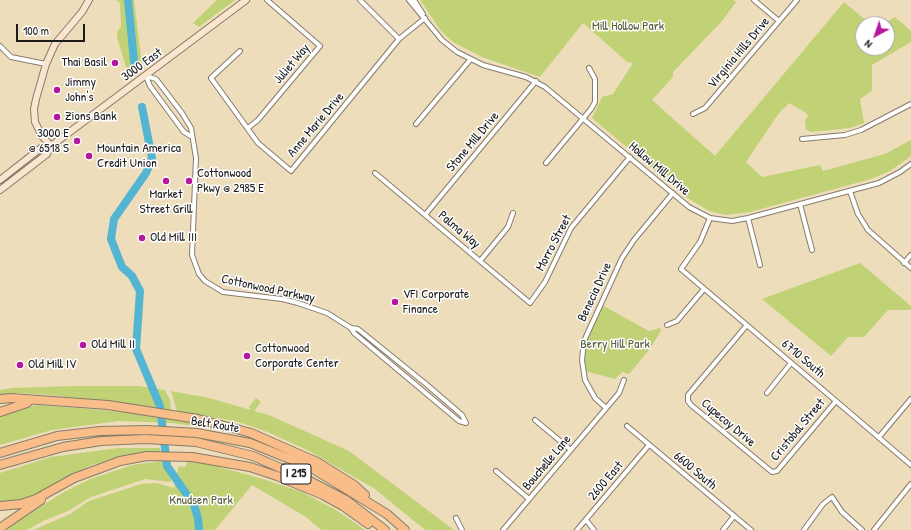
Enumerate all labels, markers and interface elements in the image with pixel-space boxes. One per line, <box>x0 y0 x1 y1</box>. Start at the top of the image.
street label: Virginia Hills Drive <box>705 14 773 92</box>
scale bar <box>18 16 87 42</box>
north arrow <box>855 16 895 56</box>
park label: Mill Hollow Park <box>592 19 664 35</box>
text: 100 m <box>23 22 49 39</box>
text: N <box>861 37 875 52</box>
street label: Juliet Way <box>271 41 313 87</box>
street label: 3000 East <box>119 45 165 85</box>
place label: Thai Basil <box>61 55 107 71</box>
marker: Thai Basil <box>110 58 120 68</box>
place label: Jimmy John's <box>65 75 96 106</box>
marker: Jimmy John's <box>52 85 62 95</box>
street label: Anne Marie Drive <box>284 89 348 161</box>
place label: Zions Bank <box>65 109 117 125</box>
street label: Stone Mill Drive <box>443 109 503 175</box>
marker: Zions Bank <box>52 112 62 122</box>
place label: 3000 E @ 6518 S <box>29 126 69 157</box>
marker: 3000 E @ 6518 S <box>72 136 82 146</box>
street label: Hollow Mill Drive <box>625 139 693 199</box>
place label: Mountain America Credit Union <box>97 141 181 172</box>
marker: Mountain America Credit Union <box>84 151 94 161</box>
place label: Cottonwood Pkwy @ 2985 E <box>197 166 264 197</box>
marker: Market Street Grill <box>161 176 171 186</box>
marker: Cottonwood Pkwy @ 2985 E <box>184 176 194 186</box>
place label: Market Street Grill <box>139 187 193 218</box>
street label: Palma Way <box>435 208 483 252</box>
street label: Morro Street <box>533 212 575 274</box>
place label: Old Mill III <box>150 230 197 246</box>
marker: Old Mill III <box>137 233 147 243</box>
street label: Benecia Drive <box>575 260 615 324</box>
street label: Cottonwood Parkway <box>220 271 316 307</box>
place label: VFI Corporate Finance <box>403 287 469 318</box>
marker: VFI Corporate Finance <box>390 297 400 307</box>
street label: 6710 South <box>778 336 828 382</box>
place label: Old Mill II <box>91 337 135 353</box>
park label: Berry Hill Park <box>580 337 650 353</box>
marker: Old Mill II <box>78 340 88 350</box>
place label: Cottonwood Corporate Center <box>255 341 339 372</box>
marker: Cottonwood Corporate Center <box>242 351 252 361</box>
place label: Old Mill IV <box>28 357 76 373</box>
marker: Old Mill IV <box>15 360 25 370</box>
street label: Cupecoy Drive <box>698 396 758 450</box>
street label: Cristobal Street <box>767 396 829 464</box>
street label: Belt Route <box>190 413 240 437</box>
street label: Bouchelle Lane <box>519 432 575 494</box>
street label: 6600 South <box>670 449 720 493</box>
street label: 2600 East <box>585 458 627 504</box>
road number: I 215 <box>281 464 311 484</box>
park label: Knudsen Park <box>169 493 233 509</box>

